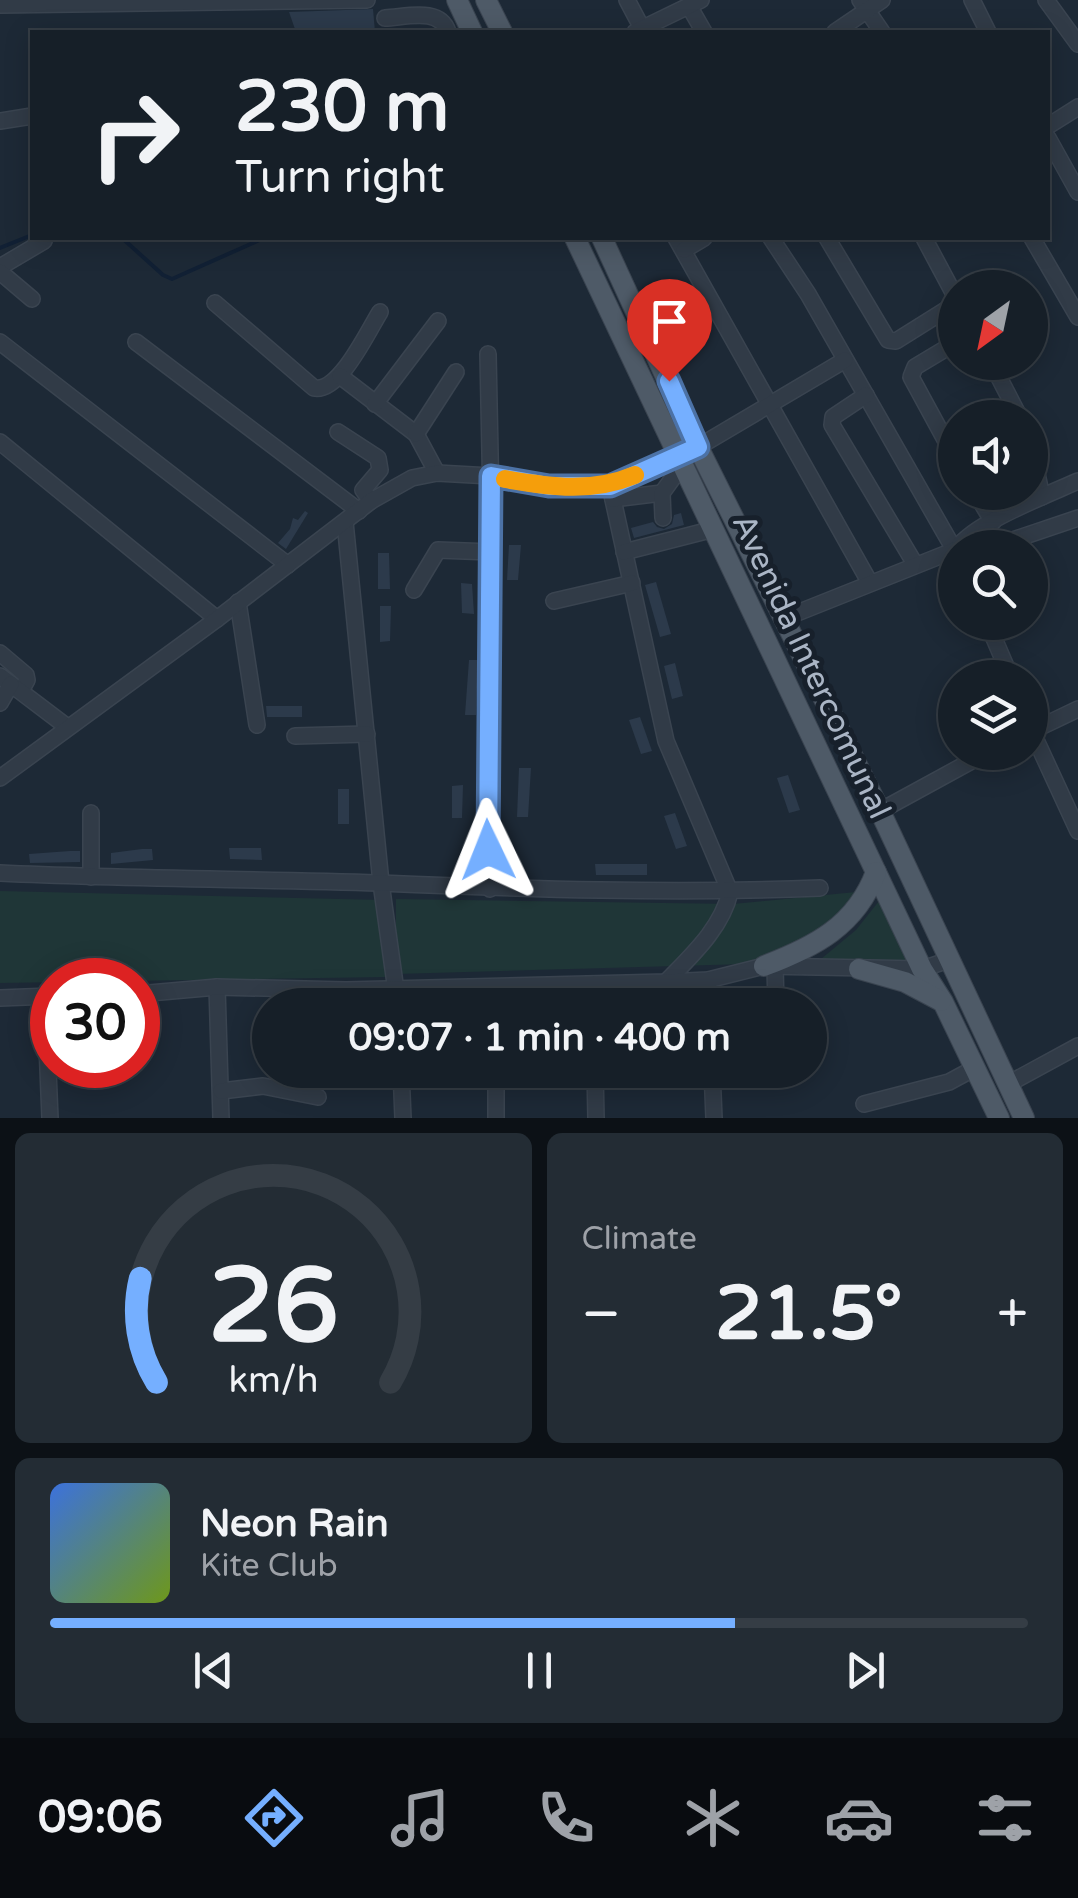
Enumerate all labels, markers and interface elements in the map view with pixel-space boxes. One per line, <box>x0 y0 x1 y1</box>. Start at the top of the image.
text: 230 m <box>235 66 449 150</box>
icon: right <box>70 70 200 200</box>
text: Turn right <box>235 151 444 205</box>
north arrow <box>938 270 1048 380</box>
map controls <box>938 270 1048 770</box>
pin <box>627 279 712 382</box>
icon: arrive <box>642 294 697 349</box>
button: sound <box>938 400 1048 510</box>
street label: Avenida Intercomunal <box>724 508 898 825</box>
button: search <box>938 530 1048 640</box>
button: layers <box>938 660 1048 770</box>
position arrow <box>436 798 540 902</box>
speed limit sign: 30 <box>30 958 160 1088</box>
text: 09:07 · 1 min · 400 m <box>348 1015 731 1061</box>
text: Climate <box>582 1220 697 1258</box>
text: 26 <box>208 1245 339 1370</box>
text: 21.5° <box>715 1269 903 1359</box>
text: − <box>582 1282 621 1348</box>
text: + <box>997 1282 1028 1348</box>
text: km/h <box>228 1359 318 1402</box>
text: Neon Rain <box>200 1501 389 1547</box>
text: Kite Club <box>200 1547 338 1585</box>
icon: previous <box>186 1643 241 1698</box>
icon: pause <box>512 1643 567 1698</box>
icon: next <box>838 1643 893 1698</box>
icon: directions <box>239 1783 309 1853</box>
icon: music <box>385 1783 455 1853</box>
icon: phone <box>531 1783 601 1853</box>
icon: climate <box>678 1783 748 1853</box>
icon: car <box>824 1783 894 1853</box>
icon: filters <box>970 1783 1040 1853</box>
text: 09:06 <box>38 1791 163 1845</box>

